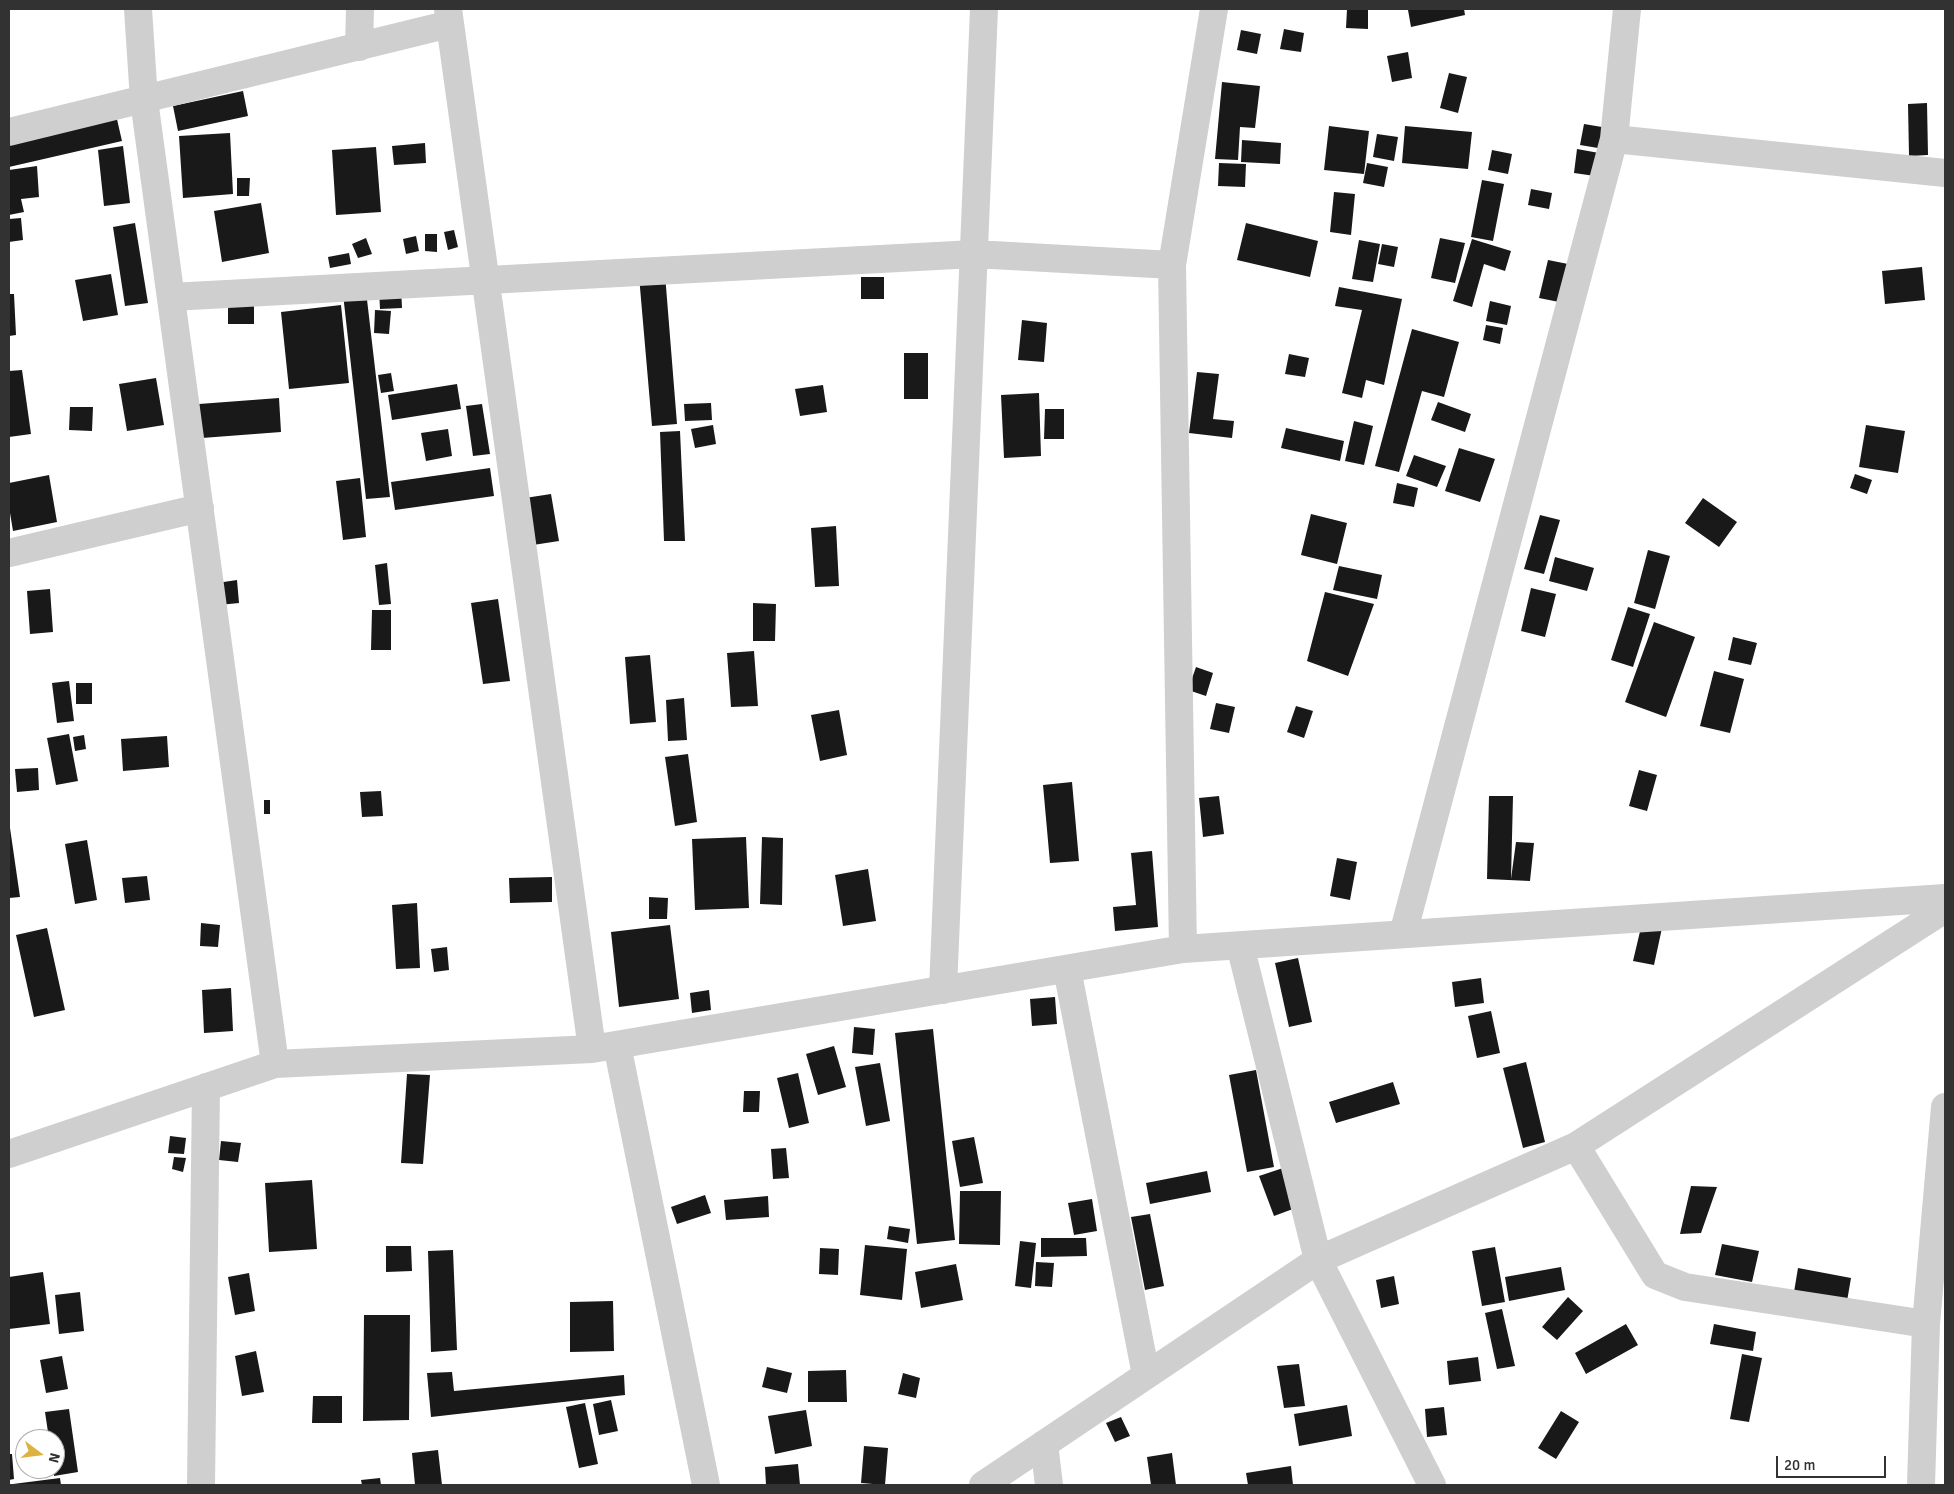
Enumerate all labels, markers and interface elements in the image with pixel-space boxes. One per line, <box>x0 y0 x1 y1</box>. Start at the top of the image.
north arrow <box>15 1429 65 1479</box>
scale bar <box>1779 1446 1889 1478</box>
text: N <box>45 1451 63 1465</box>
text: 20 m <box>1784 1456 1815 1474</box>

